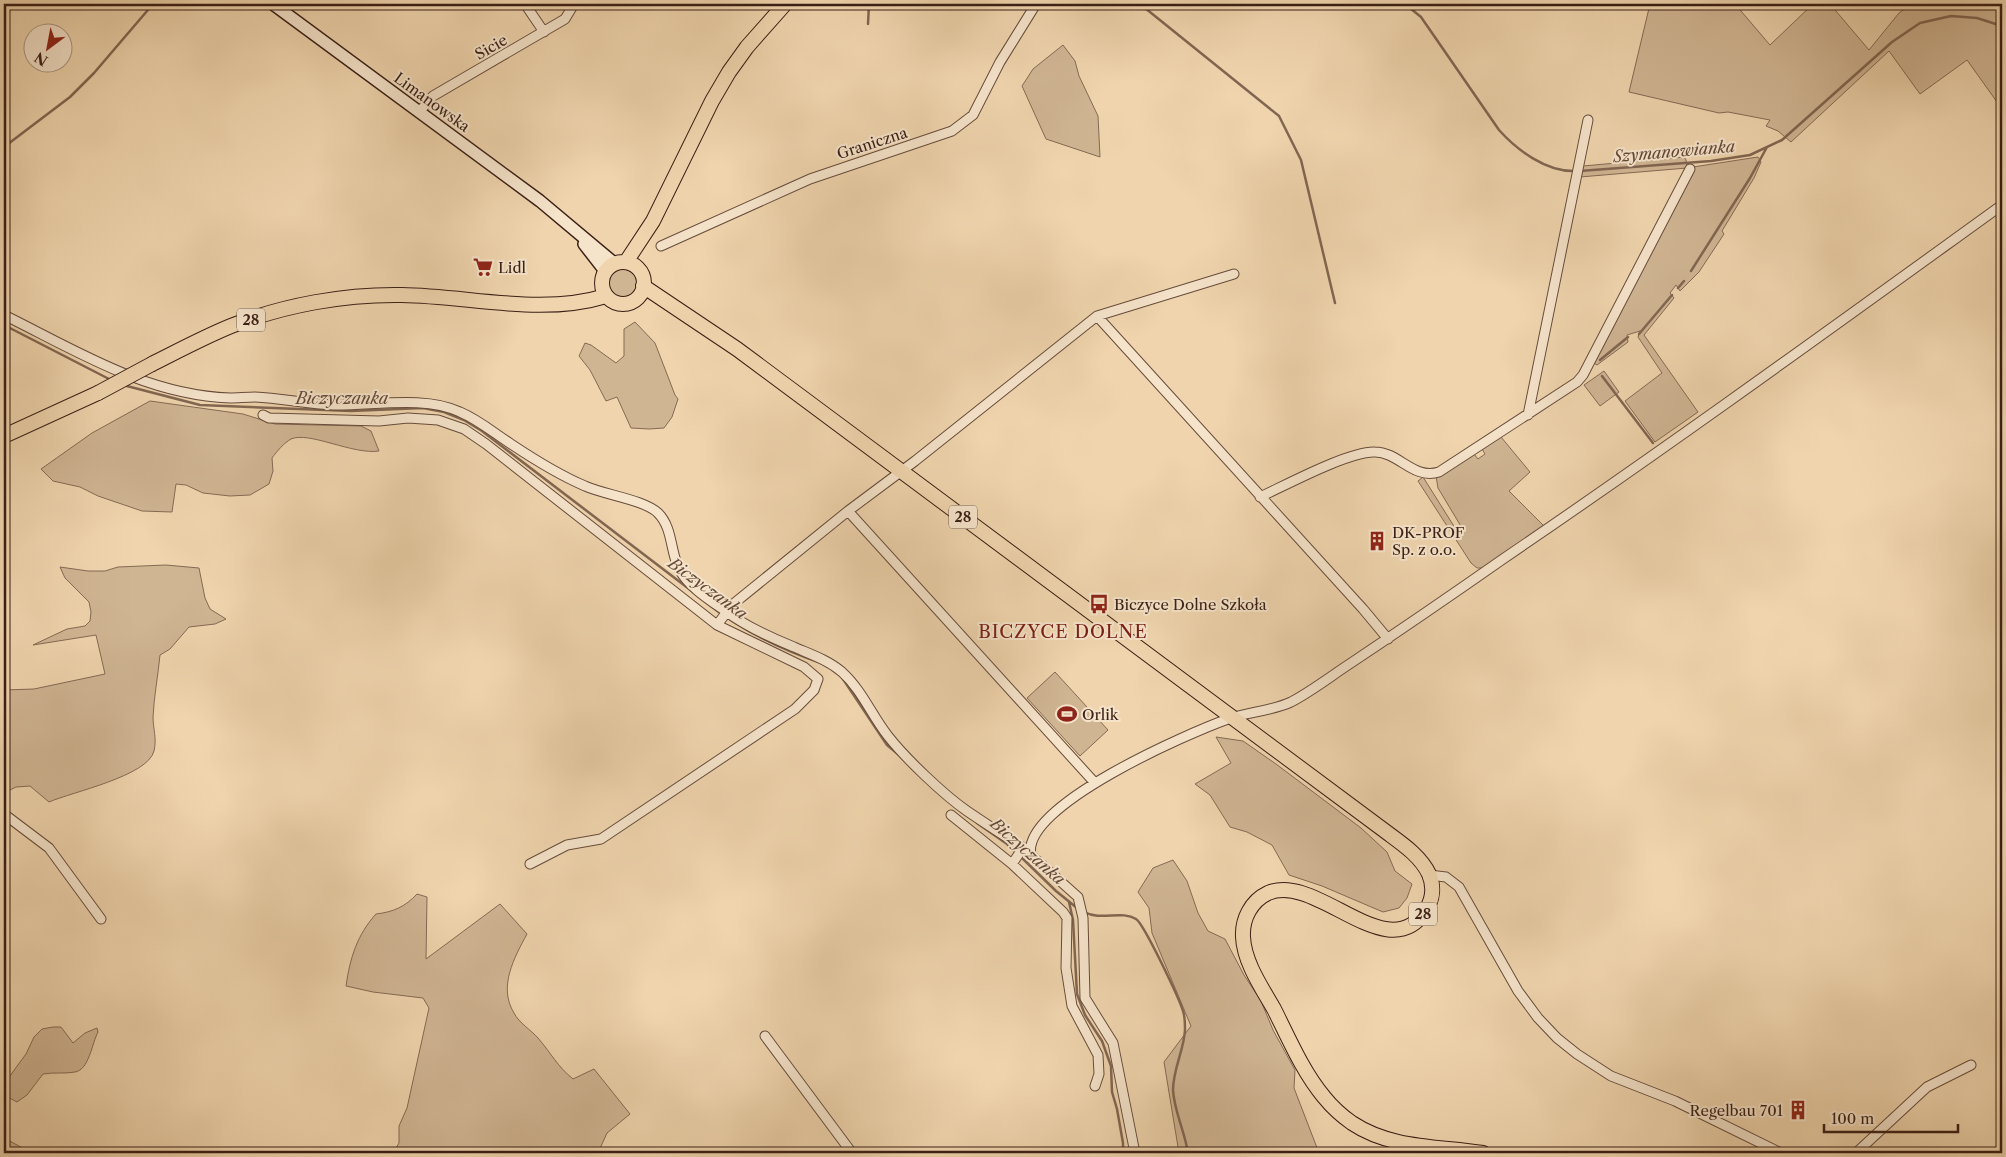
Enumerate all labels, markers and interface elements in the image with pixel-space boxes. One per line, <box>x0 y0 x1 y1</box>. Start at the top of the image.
north arrow <box>22 22 72 72</box>
street label: Sicie <box>471 30 511 64</box>
text: N <box>31 48 51 70</box>
street label: Limanowska <box>390 68 474 136</box>
street label: Graniczna <box>834 123 910 163</box>
water label: Szymanowianka <box>1611 136 1736 166</box>
supermarket icon: Lidl <box>472 256 494 278</box>
place label: Lidl <box>498 258 527 277</box>
road number: 28 <box>237 308 265 332</box>
water label: Biczyczanka <box>294 388 389 408</box>
road number: 28 <box>949 506 977 528</box>
place label: DK-PROF Sp. z o.o. <box>1392 523 1465 559</box>
building icon: DK-PROF Sp. z o.o. <box>1366 530 1388 552</box>
water label: Biczyczanka <box>663 552 752 624</box>
bus stop icon: Biczyce Dolne Szkoła <box>1088 593 1110 615</box>
place label: Biczyce Dolne Szkoła <box>1114 595 1267 614</box>
district label: BICZYCE DOLNE <box>978 621 1148 643</box>
sports icon: Orlik <box>1056 703 1078 725</box>
place label: Orlik <box>1082 705 1120 724</box>
water label: Biczyczanka <box>985 812 1070 889</box>
road number: 28 <box>1409 902 1437 926</box>
building icon: Regelbau 701 <box>1787 1099 1809 1121</box>
place label: Regelbau 701 <box>1690 1101 1784 1120</box>
scale bar <box>1824 1102 1957 1134</box>
text: 100 m <box>1831 1109 1874 1128</box>

